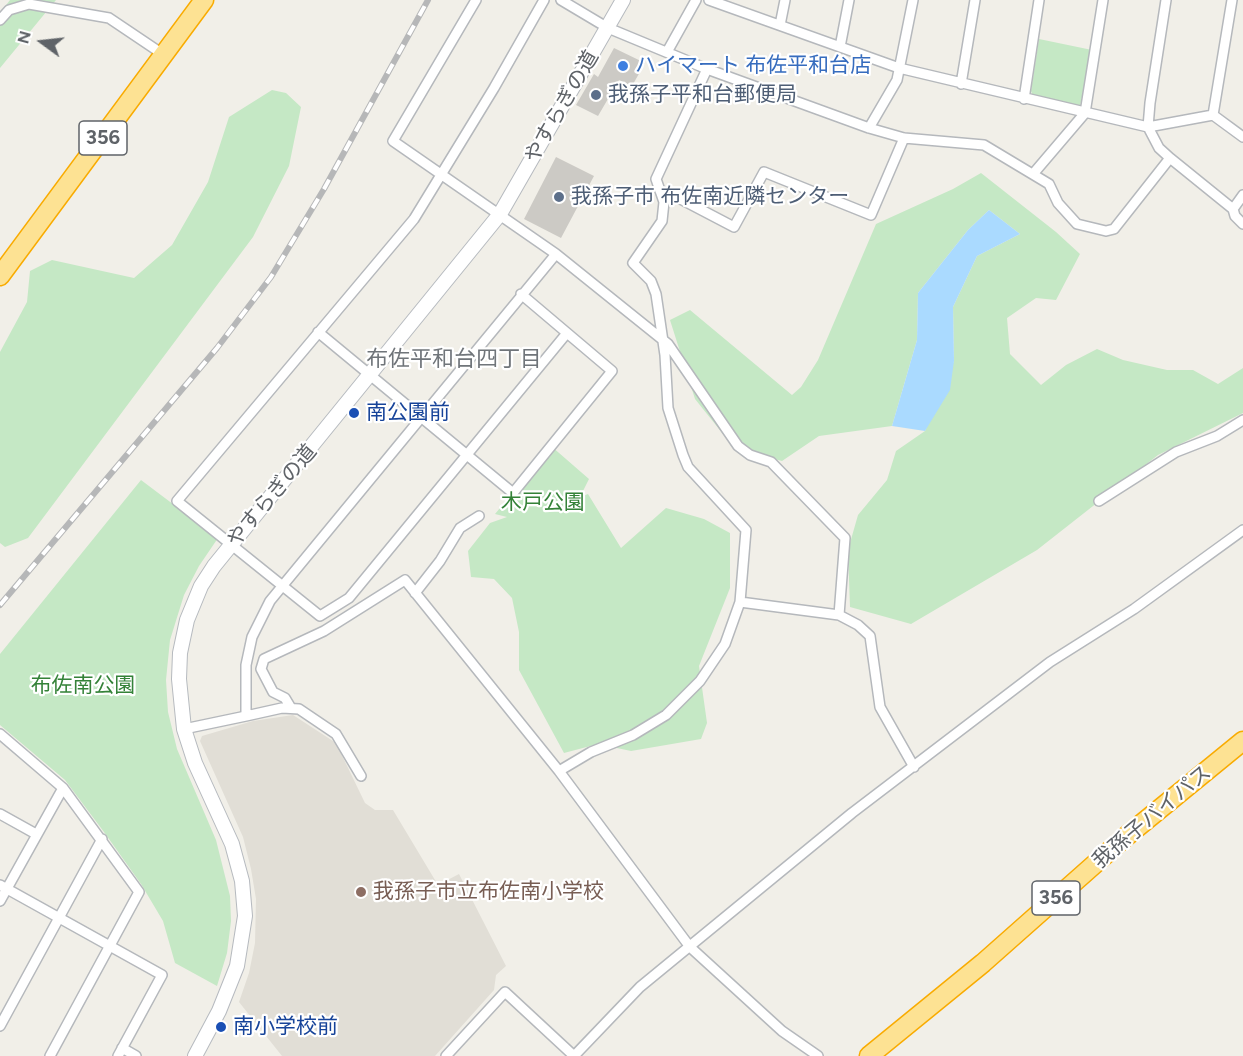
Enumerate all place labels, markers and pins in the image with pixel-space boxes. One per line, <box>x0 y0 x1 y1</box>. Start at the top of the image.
place label: ハイマート 布佐平和台店 <box>635 53 871 79</box>
marker: ハイマート 布佐平和台店 <box>616 59 630 73</box>
place label: 我孫子平和台郵便局 <box>608 82 797 108</box>
marker: 我孫子平和台郵便局 <box>589 88 603 102</box>
place label: 我孫子市 布佐南近隣センター <box>571 184 849 210</box>
marker: 我孫子市 布佐南近隣センター <box>552 190 566 204</box>
place label: 南公園前 <box>366 400 450 426</box>
marker: 南公園前 <box>347 406 361 420</box>
place label: 我孫子市立布佐南小学校 <box>373 879 604 905</box>
marker: 我孫子市立布佐南小学校 <box>354 885 368 899</box>
place label: 南小学校前 <box>233 1014 338 1040</box>
marker: 南小学校前 <box>214 1020 228 1034</box>

